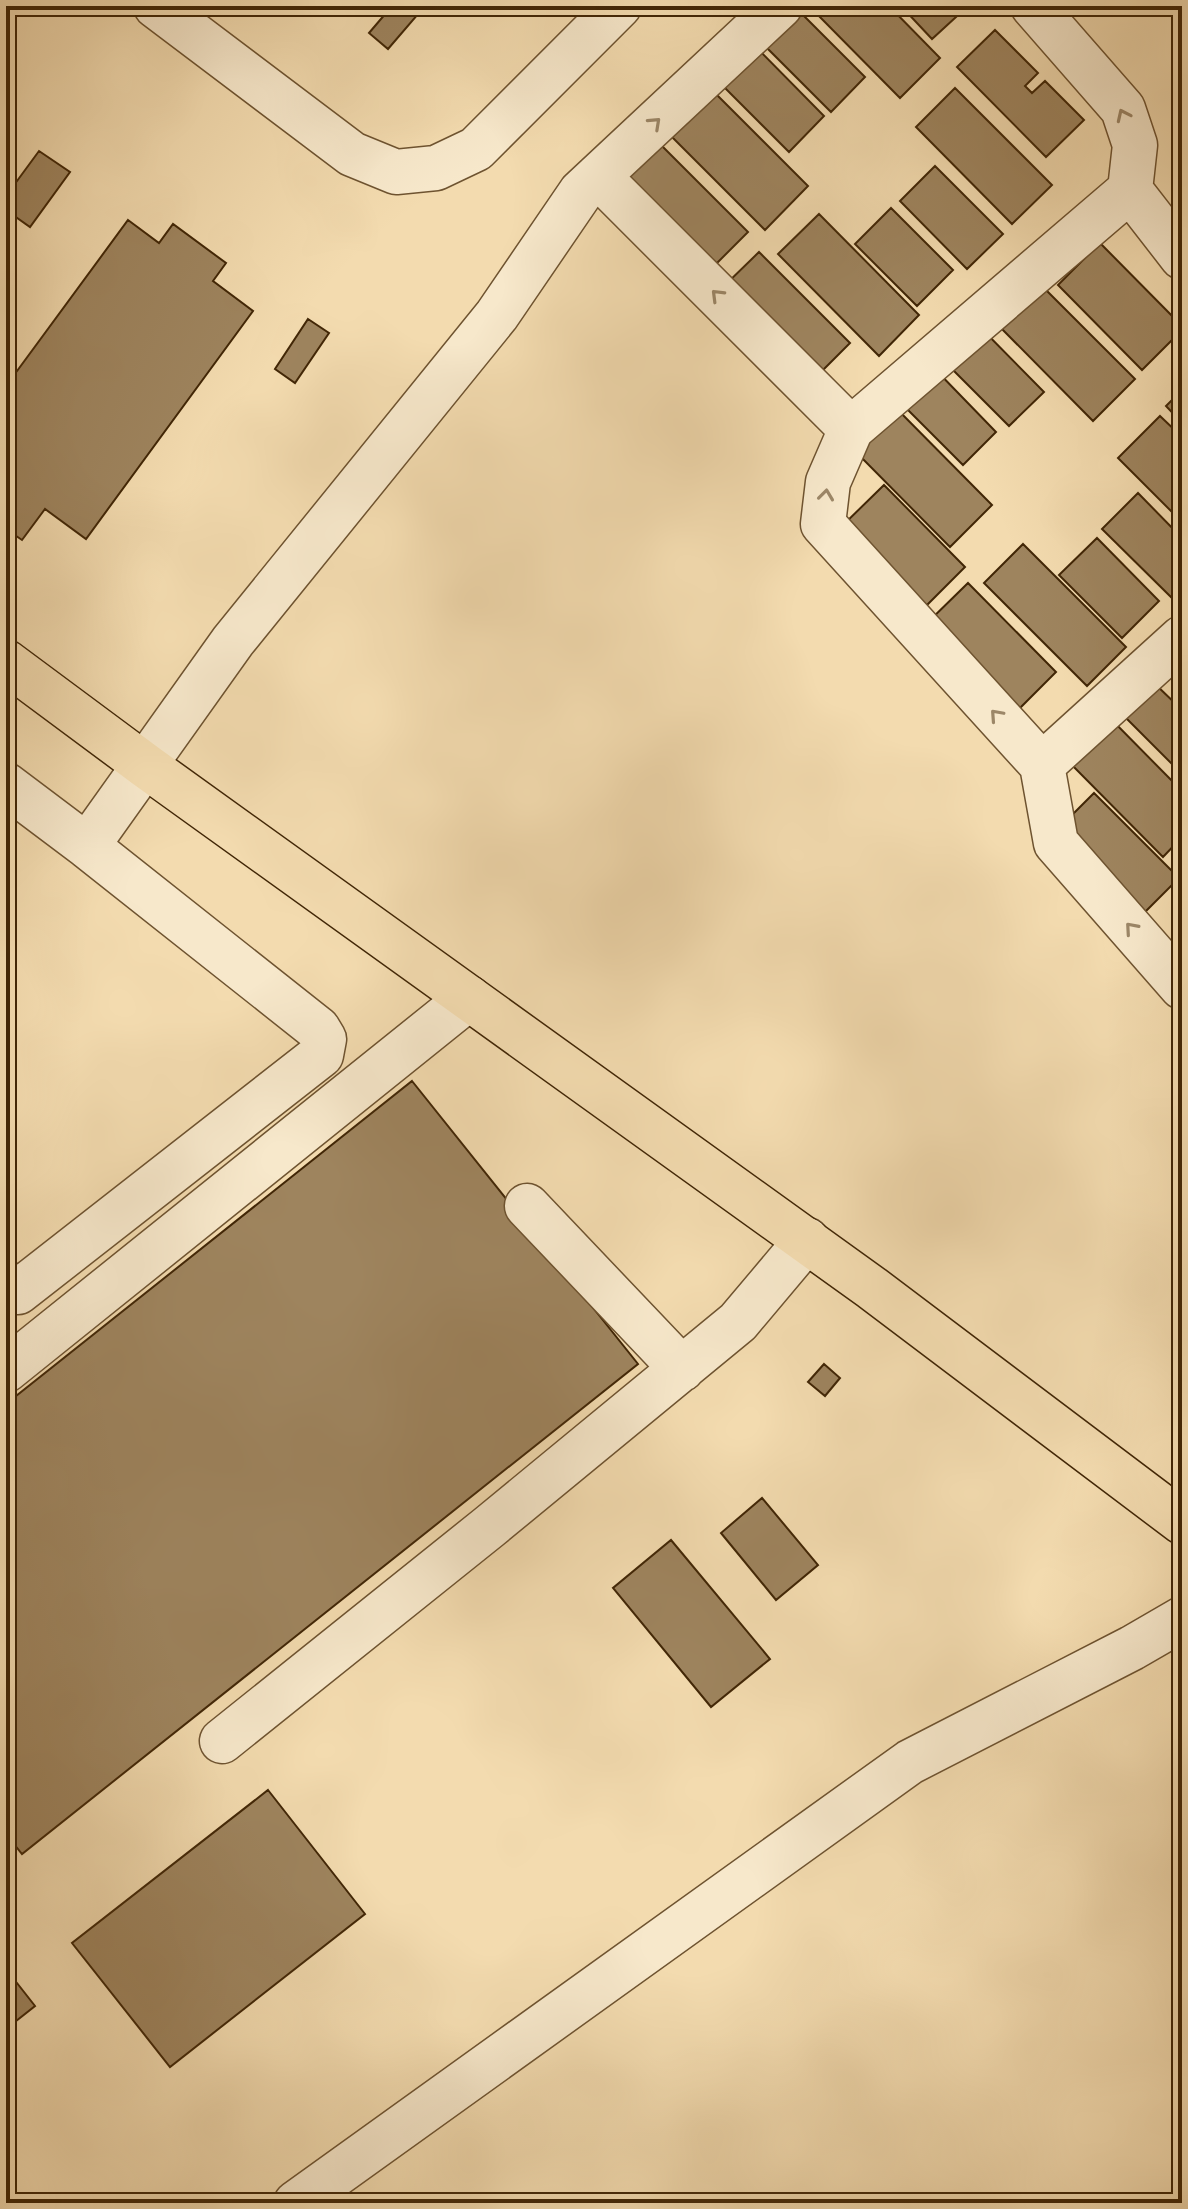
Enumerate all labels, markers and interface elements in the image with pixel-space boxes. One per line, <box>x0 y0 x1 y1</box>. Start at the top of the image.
one-way arrow <box>1117 109 1133 123</box>
one-way arrow <box>646 117 660 132</box>
one-way arrow <box>712 290 726 304</box>
one-way arrow <box>817 488 834 502</box>
one-way arrow <box>992 710 1006 725</box>
one-way arrow <box>1126 923 1140 938</box>

